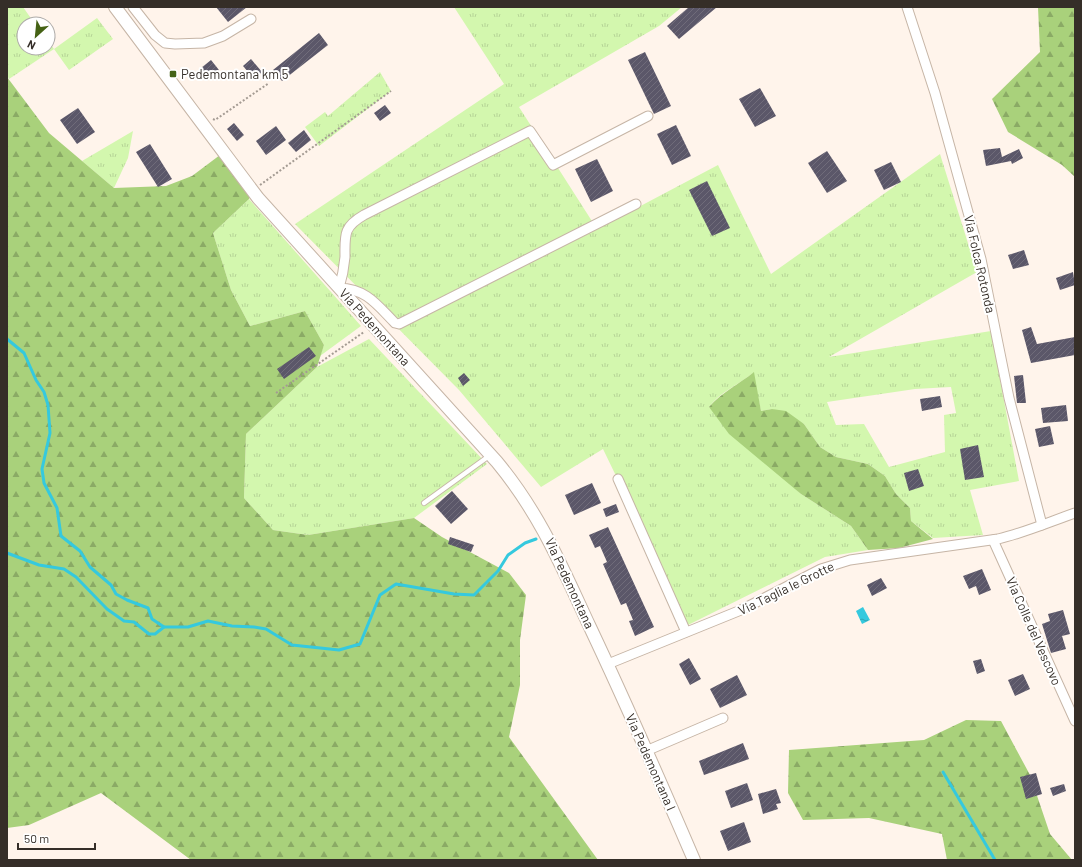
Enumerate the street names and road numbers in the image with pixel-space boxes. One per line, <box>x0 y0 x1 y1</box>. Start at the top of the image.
street label: Via Folca Rotonda <box>961 213 999 315</box>
street label: Via Pedemontana <box>336 285 414 369</box>
street label: Via Pedemontana <box>542 535 598 631</box>
street label: Via Taglia le Grotte <box>735 558 837 618</box>
street label: Via Colle del Vescovo <box>1003 574 1065 688</box>
street label: Via Pedemontana I <box>622 711 680 813</box>

